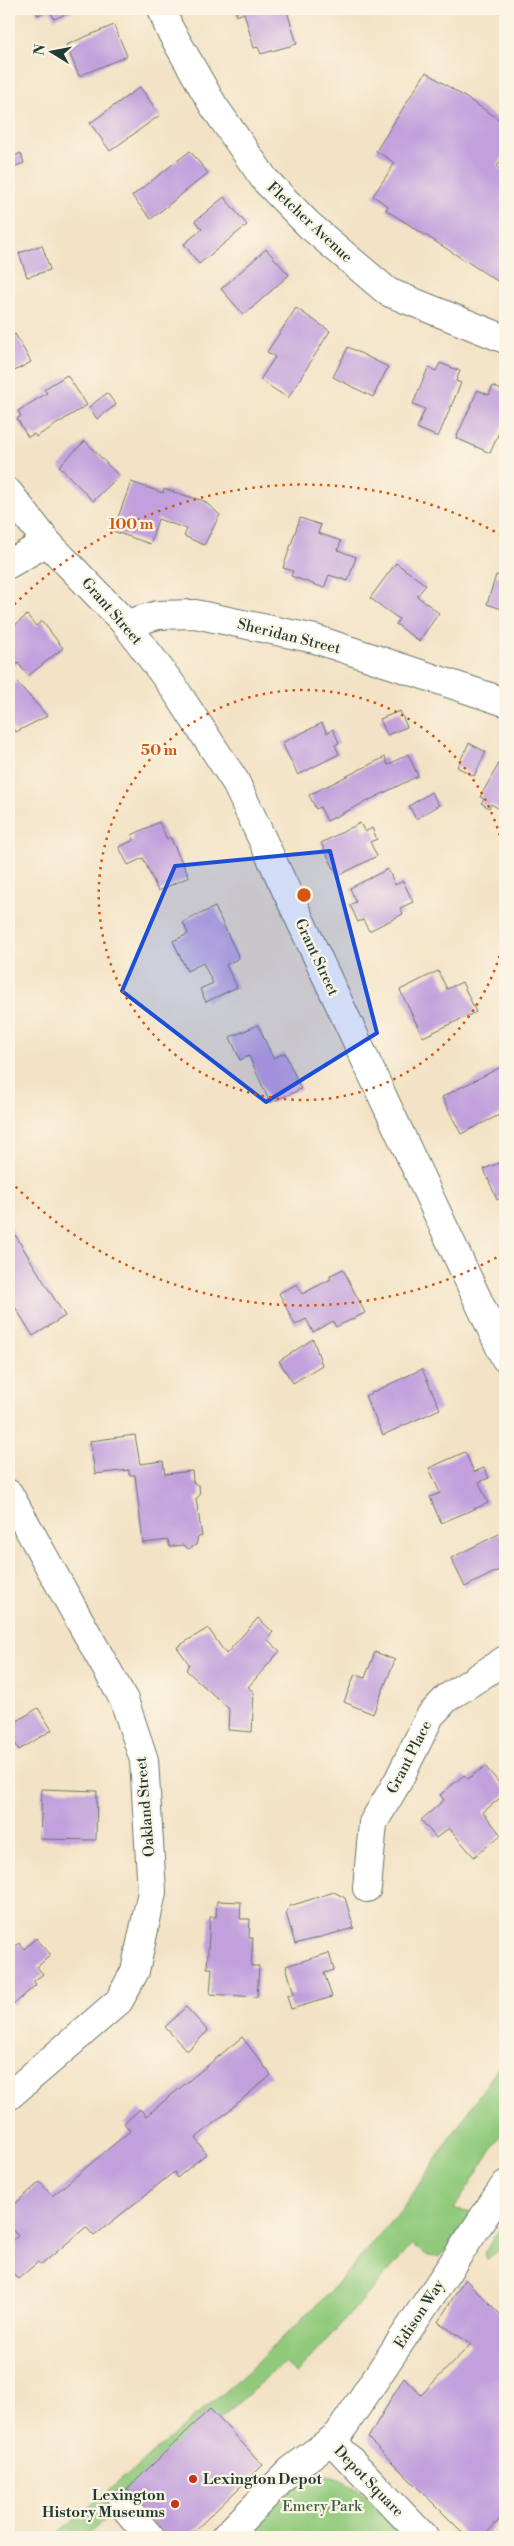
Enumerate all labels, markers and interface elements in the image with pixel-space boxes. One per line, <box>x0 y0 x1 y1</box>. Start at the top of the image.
north arrow <box>28 28 78 78</box>
text: N <box>30 43 50 57</box>
street label: Fletcher Avenue <box>263 178 356 267</box>
text: 100 m <box>109 515 154 534</box>
street label: Grant Street <box>77 574 147 649</box>
street label: Sheridan Street <box>235 614 343 659</box>
text: 50 m <box>141 741 177 760</box>
centre of rings <box>295 886 313 904</box>
street label: Grant Street <box>290 916 343 1000</box>
street label: Grant Place <box>383 1717 436 1797</box>
street label: Oakland Street <box>132 1755 159 1858</box>
street label: Edison Way <box>390 2276 449 2352</box>
street label: Depot Square <box>330 2441 408 2521</box>
place label: Lexington Depot <box>203 2470 323 2489</box>
marker: Lexington Depot <box>187 2473 199 2485</box>
place label: Lexington History Museums <box>42 2486 166 2522</box>
park label: Emery Park <box>282 2497 363 2516</box>
marker: Lexington History Museums <box>169 2498 181 2510</box>

